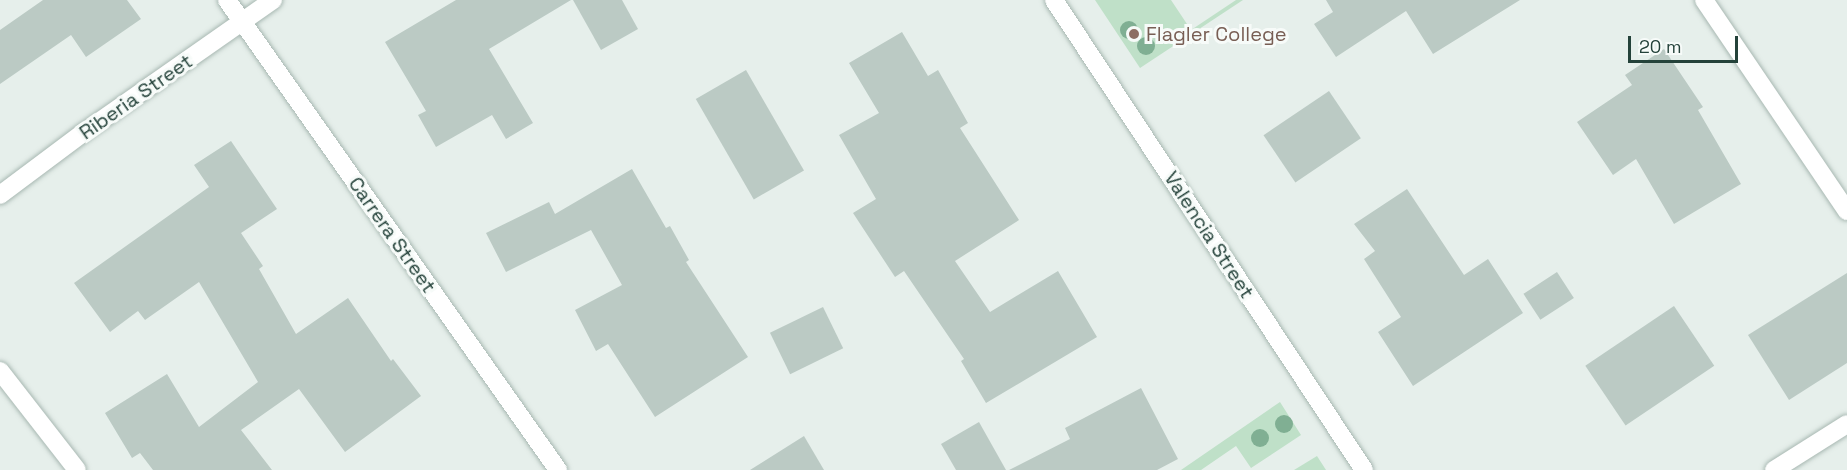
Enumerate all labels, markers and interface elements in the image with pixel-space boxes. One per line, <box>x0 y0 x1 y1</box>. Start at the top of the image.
place label: Flagler College <box>1146 22 1287 46</box>
scale bar <box>1631 24 1740 62</box>
marker: Flagler College <box>1127 27 1141 41</box>
text: 20 m <box>1639 35 1682 58</box>
street label: Riberia Street <box>75 49 197 145</box>
street label: Valencia Street <box>1159 167 1259 303</box>
street label: Carrera Street <box>343 172 441 298</box>

